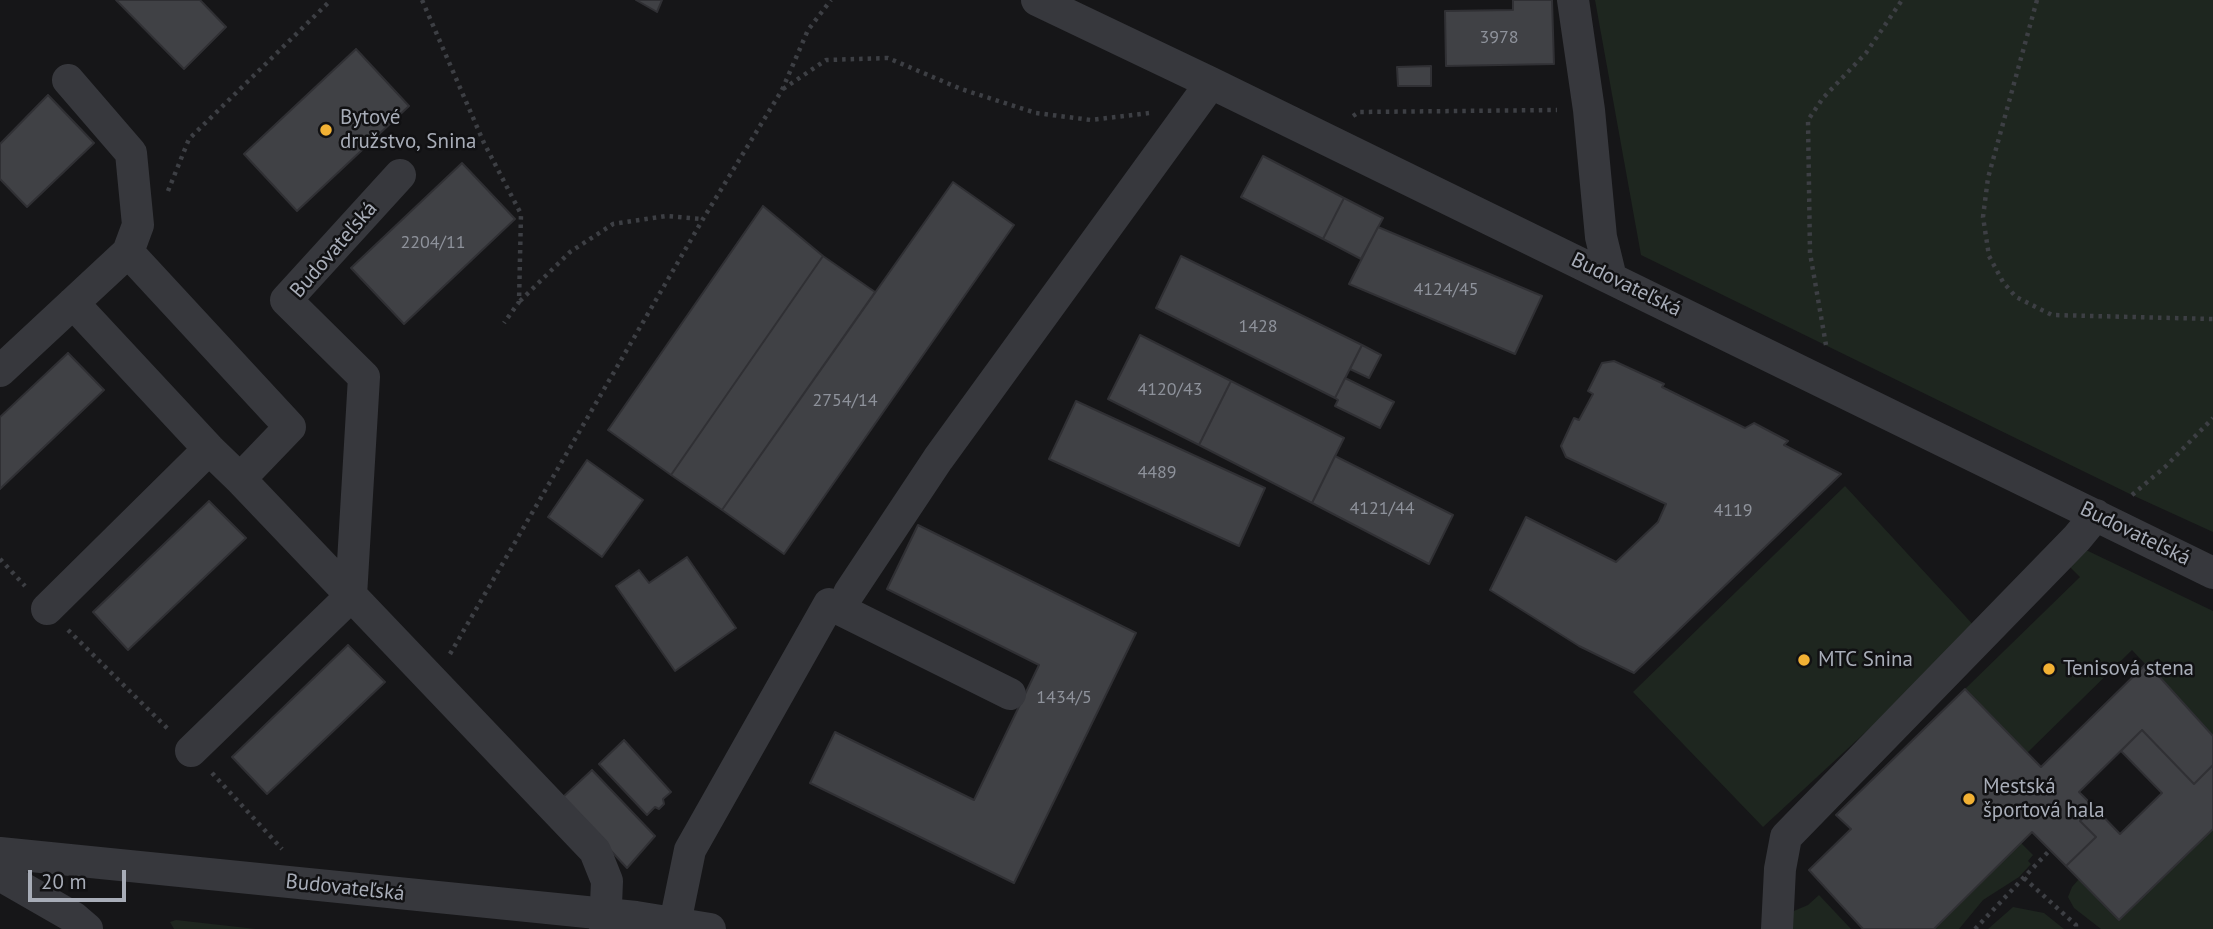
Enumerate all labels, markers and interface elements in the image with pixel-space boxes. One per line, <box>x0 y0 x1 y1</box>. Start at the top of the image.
house number: 3978 <box>1479 27 1519 49</box>
place label: Bytové družstvo, Snina <box>340 105 476 155</box>
marker: Bytové družstvo, Snina <box>318 122 334 138</box>
street label: Budovateľská <box>285 197 383 303</box>
house number: 2204/11 <box>400 232 466 254</box>
street label: Budovateľská <box>1567 247 1685 323</box>
house number: 4124/45 <box>1413 279 1479 301</box>
house number: 1428 <box>1238 316 1278 338</box>
house number: 4120/43 <box>1137 379 1203 401</box>
house number: 2754/14 <box>812 390 878 412</box>
house number: 4489 <box>1137 462 1177 484</box>
street label: Budovateľská <box>2076 496 2194 572</box>
house number: 4121/44 <box>1349 498 1415 520</box>
house number: 4119 <box>1713 500 1753 522</box>
place label: MTC Snina <box>1818 647 1913 673</box>
marker: MTC Snina <box>1796 652 1812 668</box>
place label: Tenisová stena <box>2063 656 2194 682</box>
marker: Tenisová stena <box>2041 661 2057 677</box>
house number: 1434/5 <box>1036 687 1092 709</box>
place label: Mestská športová hala <box>1983 774 2105 824</box>
marker: Mestská športová hala <box>1961 791 1977 807</box>
scale bar <box>32 856 130 900</box>
text: 20 m <box>41 868 87 895</box>
street label: Budovateľská <box>284 869 406 907</box>

